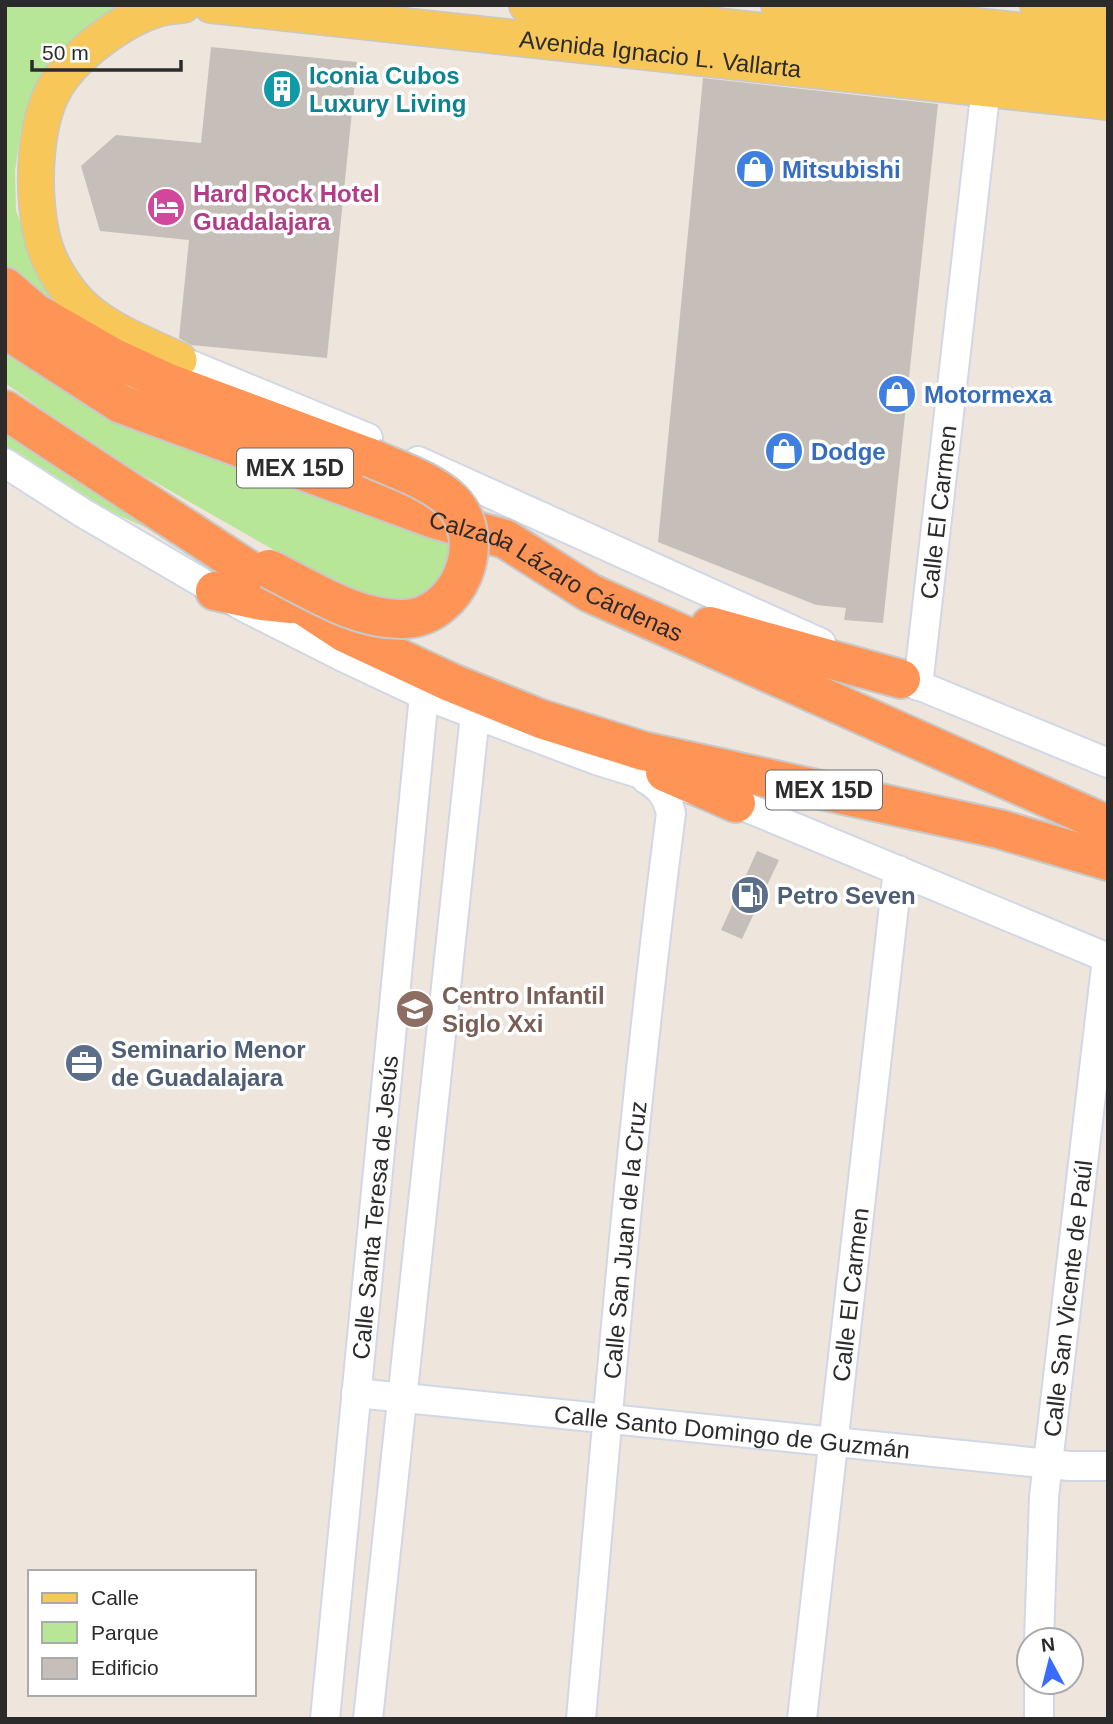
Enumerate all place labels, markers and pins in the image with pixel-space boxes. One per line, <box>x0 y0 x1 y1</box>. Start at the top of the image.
place label: Iconia Cubos Luxury Living <box>309 62 466 117</box>
building icon: Iconia Cubos Luxury Living <box>261 68 303 110</box>
shop icon: Mitsubishi <box>734 148 776 190</box>
place label: Mitsubishi <box>782 156 901 183</box>
place label: Hard Rock Hotel Guadalajara <box>193 180 380 235</box>
hotel icon: Hard Rock Hotel Guadalajara <box>145 186 187 228</box>
shop icon: Motormexa <box>876 373 918 415</box>
place label: Motormexa <box>924 381 1053 408</box>
shop icon: Dodge <box>763 430 805 472</box>
place label: Dodge <box>811 438 886 465</box>
fuel station icon: Petro Seven <box>729 874 771 916</box>
place label: Petro Seven <box>777 882 916 909</box>
place label: Centro Infantil Siglo Xxi <box>442 982 605 1037</box>
school or university icon: Centro Infantil Siglo Xxi <box>394 988 436 1030</box>
place label: Seminario Menor de Guadalajara <box>111 1036 306 1091</box>
office icon: Seminario Menor de Guadalajara <box>63 1042 105 1084</box>

